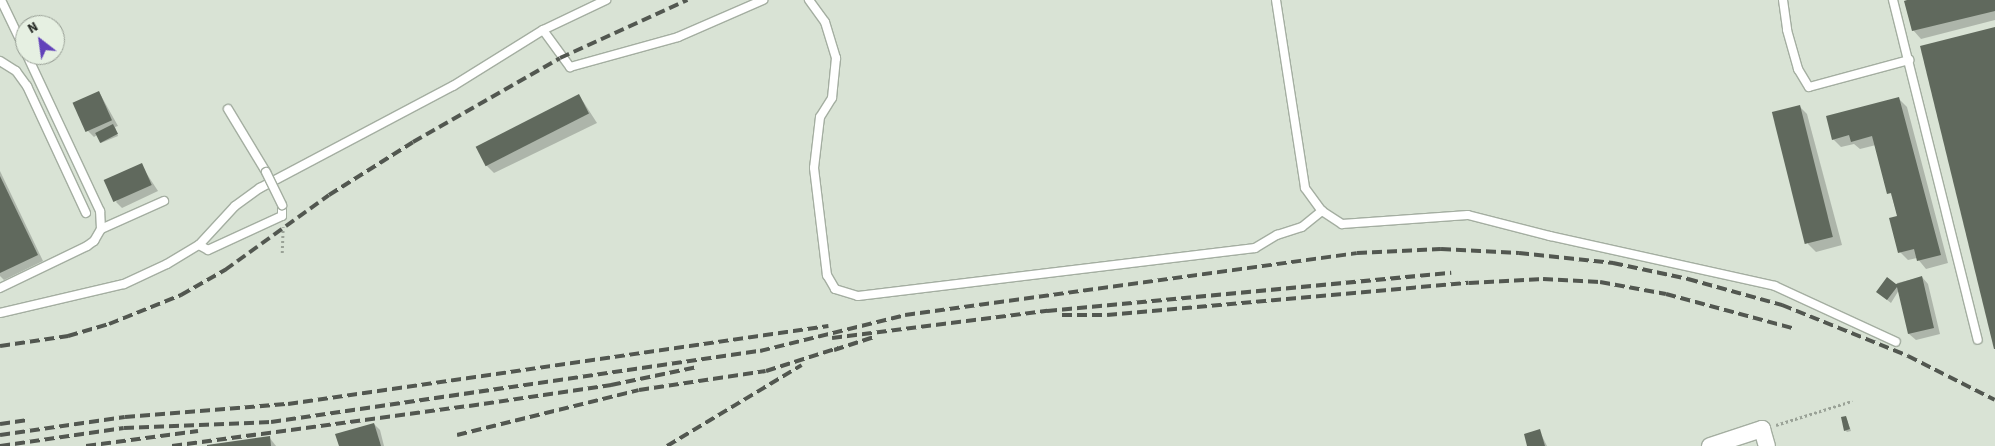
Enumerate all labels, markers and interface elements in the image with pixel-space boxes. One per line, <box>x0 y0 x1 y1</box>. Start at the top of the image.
north arrow <box>15 15 65 65</box>
text: N <box>24 17 42 39</box>

